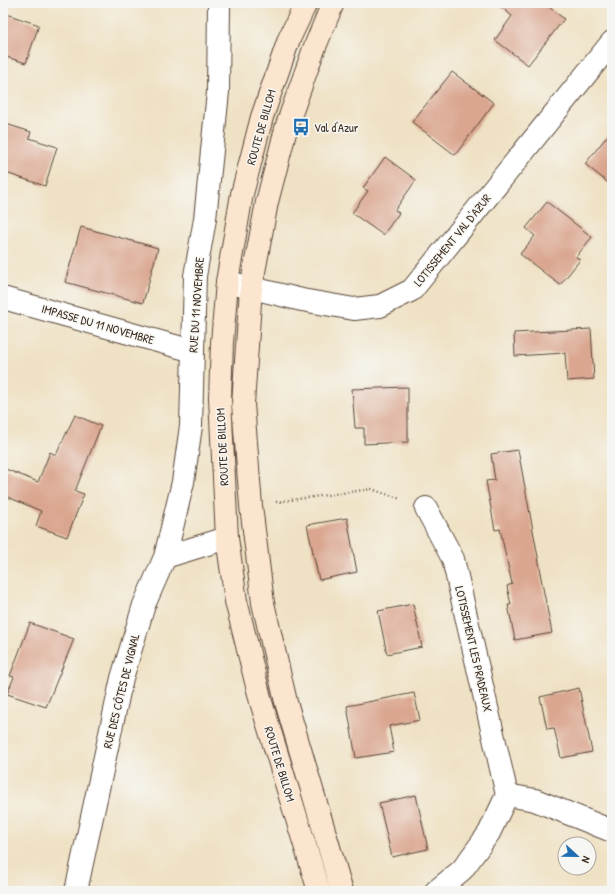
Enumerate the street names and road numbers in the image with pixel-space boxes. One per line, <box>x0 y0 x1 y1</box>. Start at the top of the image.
street label: ROUTE DE BILLOM <box>242 87 280 167</box>
street label: LOTISSEMENT VAL D'AZUR <box>409 190 495 290</box>
street label: RUE DU 11 NOVEMBRE <box>184 256 208 353</box>
street label: IMPASSE DU 11 NOVEMBRE <box>40 300 157 348</box>
street label: ROUTE DE BILLOM <box>211 408 233 486</box>
street label: LOTISSEMENT LES PRADEAUX <box>451 584 497 714</box>
street label: RUE DES CÔTES DE VIGNAL <box>99 631 144 750</box>
street label: ROUTE DE BILLOM <box>260 724 300 804</box>

